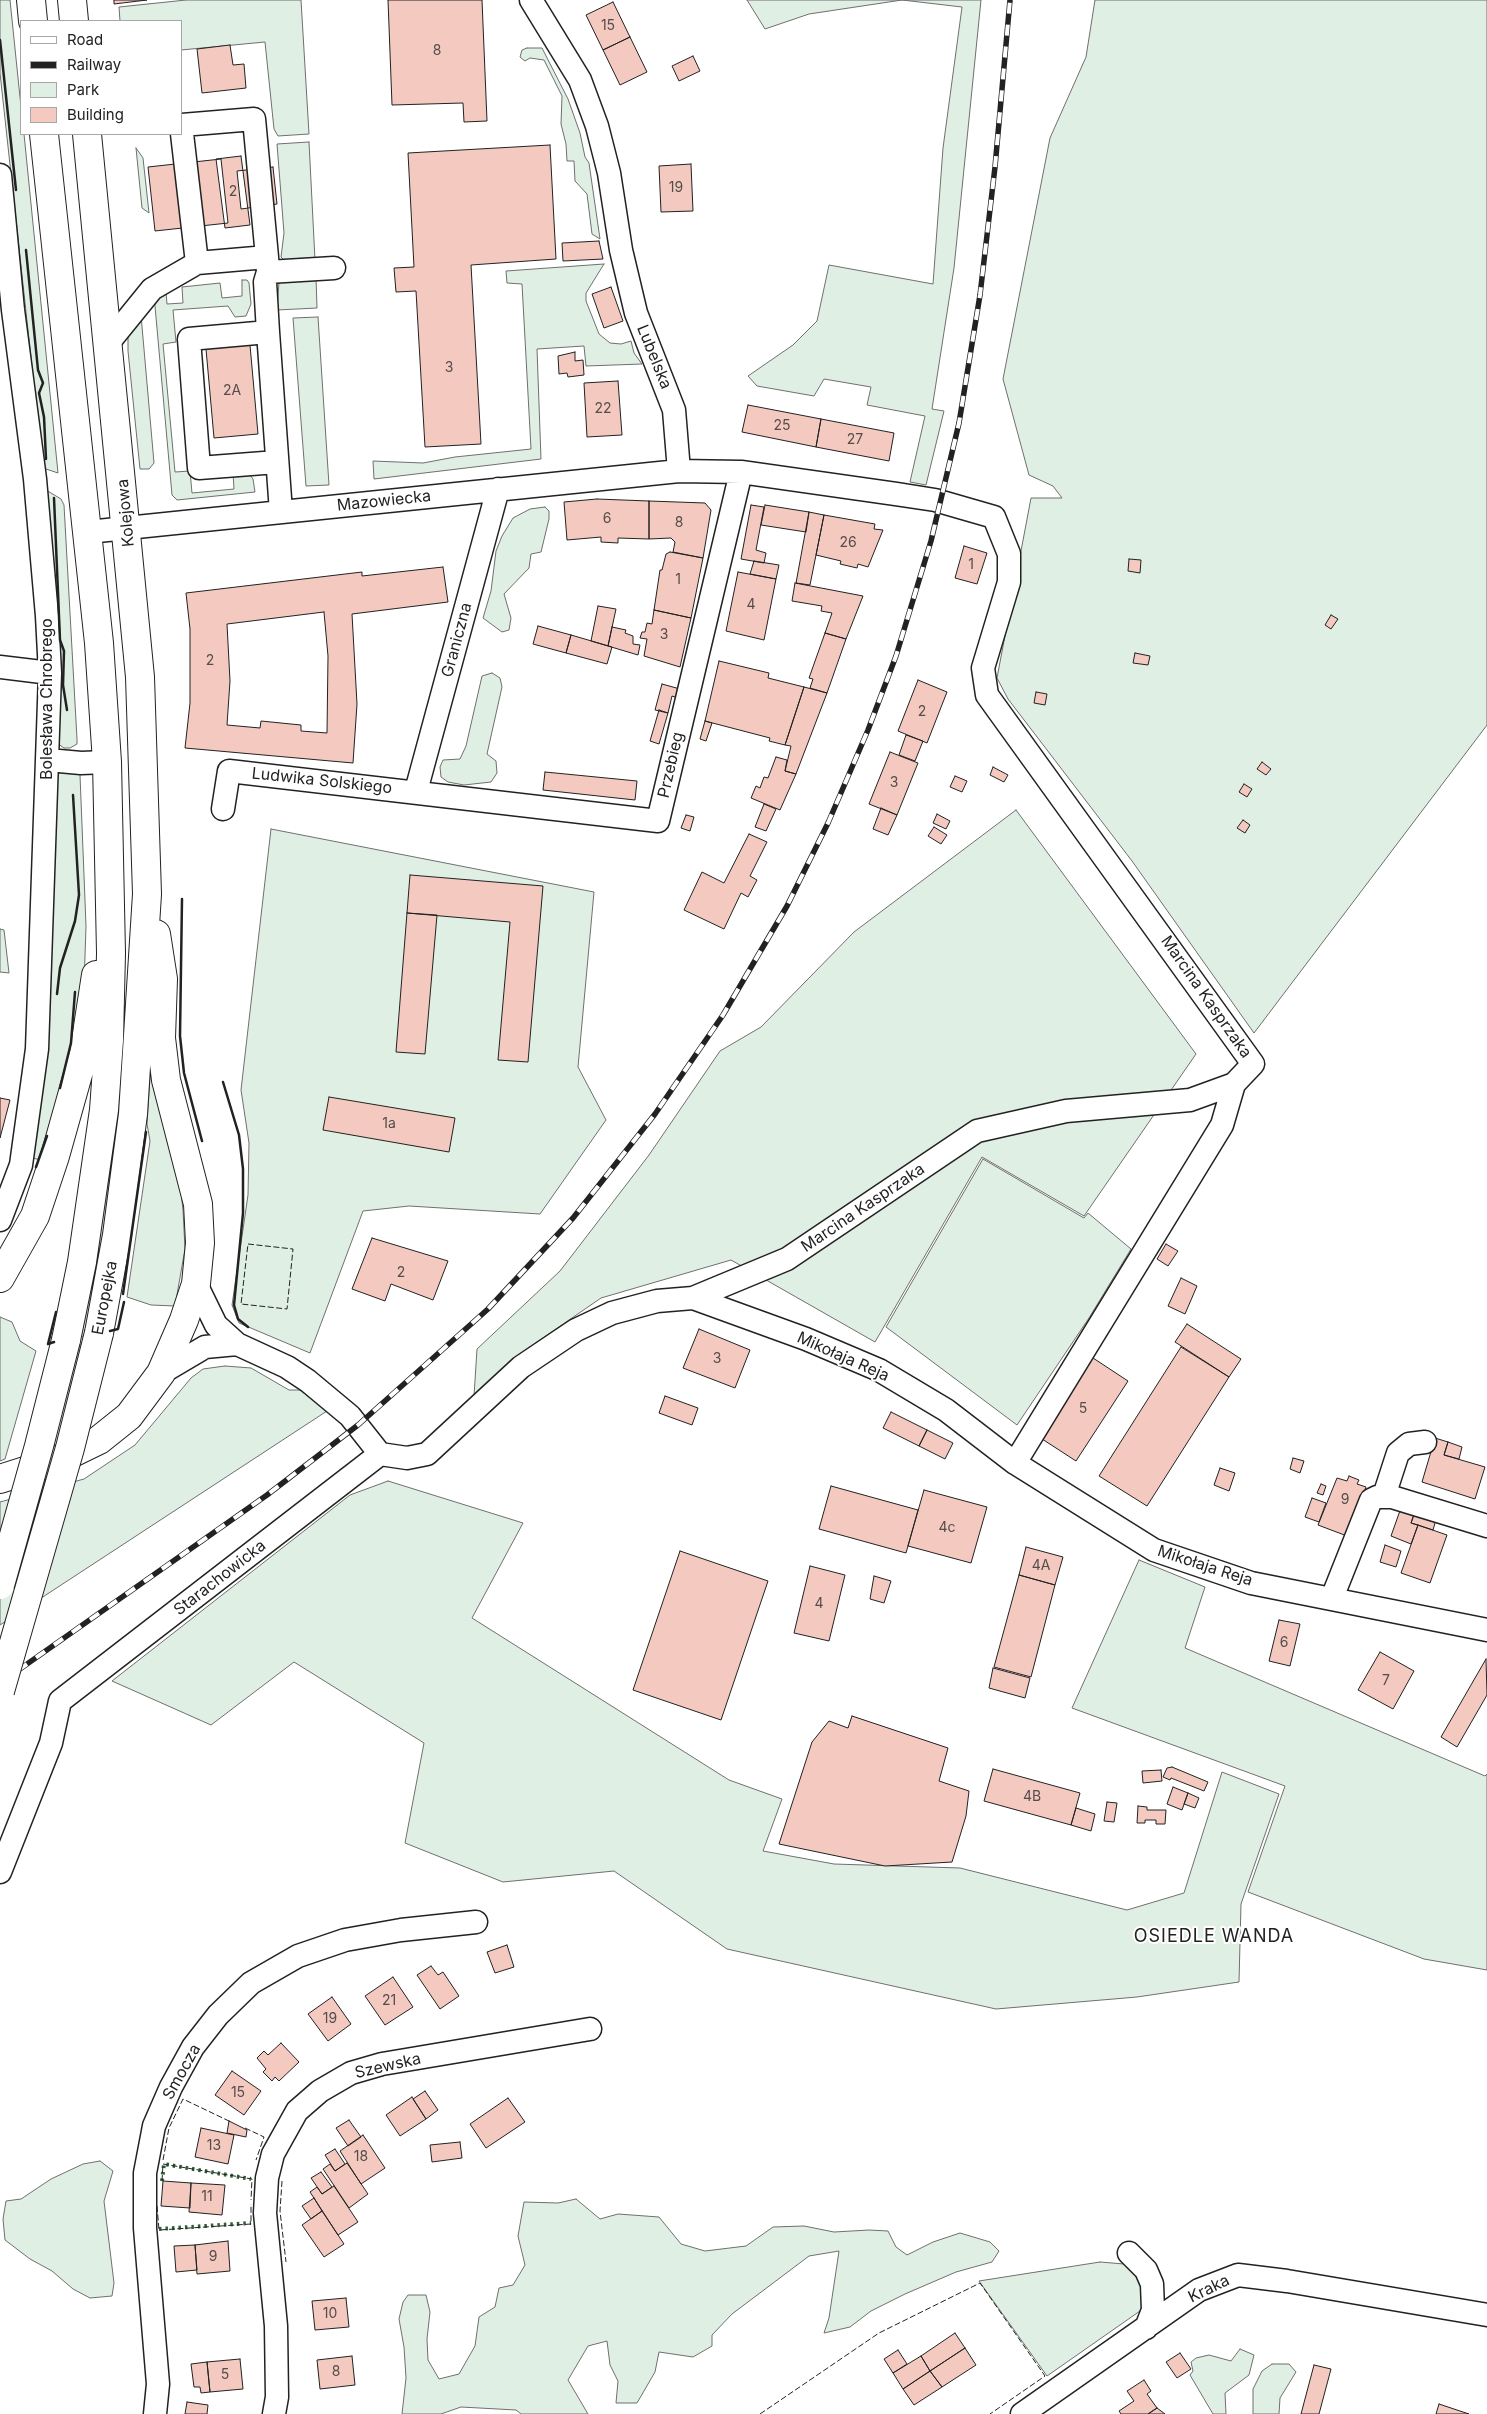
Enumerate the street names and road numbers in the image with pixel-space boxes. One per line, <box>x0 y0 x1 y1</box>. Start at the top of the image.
street label: Lubelska <box>632 322 676 392</box>
street label: Kolejowa <box>113 478 139 548</box>
street label: Mazowiecka <box>336 487 432 515</box>
street label: Graniczna <box>438 601 476 679</box>
street label: Bolesława Chrobrego <box>37 618 57 780</box>
street label: Przebieg <box>654 730 688 800</box>
street label: Ludwika Solskiego <box>251 764 393 798</box>
street label: Marcina Kasprzaka <box>1157 932 1255 1062</box>
street label: Marcina Kasprzaka <box>798 1160 928 1256</box>
street label: Europejka <box>88 1259 122 1337</box>
street label: Mikołaja Reja <box>794 1328 892 1386</box>
street label: Starachowicka <box>170 1536 270 1620</box>
street label: Mikołaja Reja <box>1155 1542 1255 1590</box>
street label: Smocza <box>159 2041 205 2103</box>
street label: Szewska <box>353 2049 423 2083</box>
street label: Kraka <box>1185 2271 1233 2307</box>

